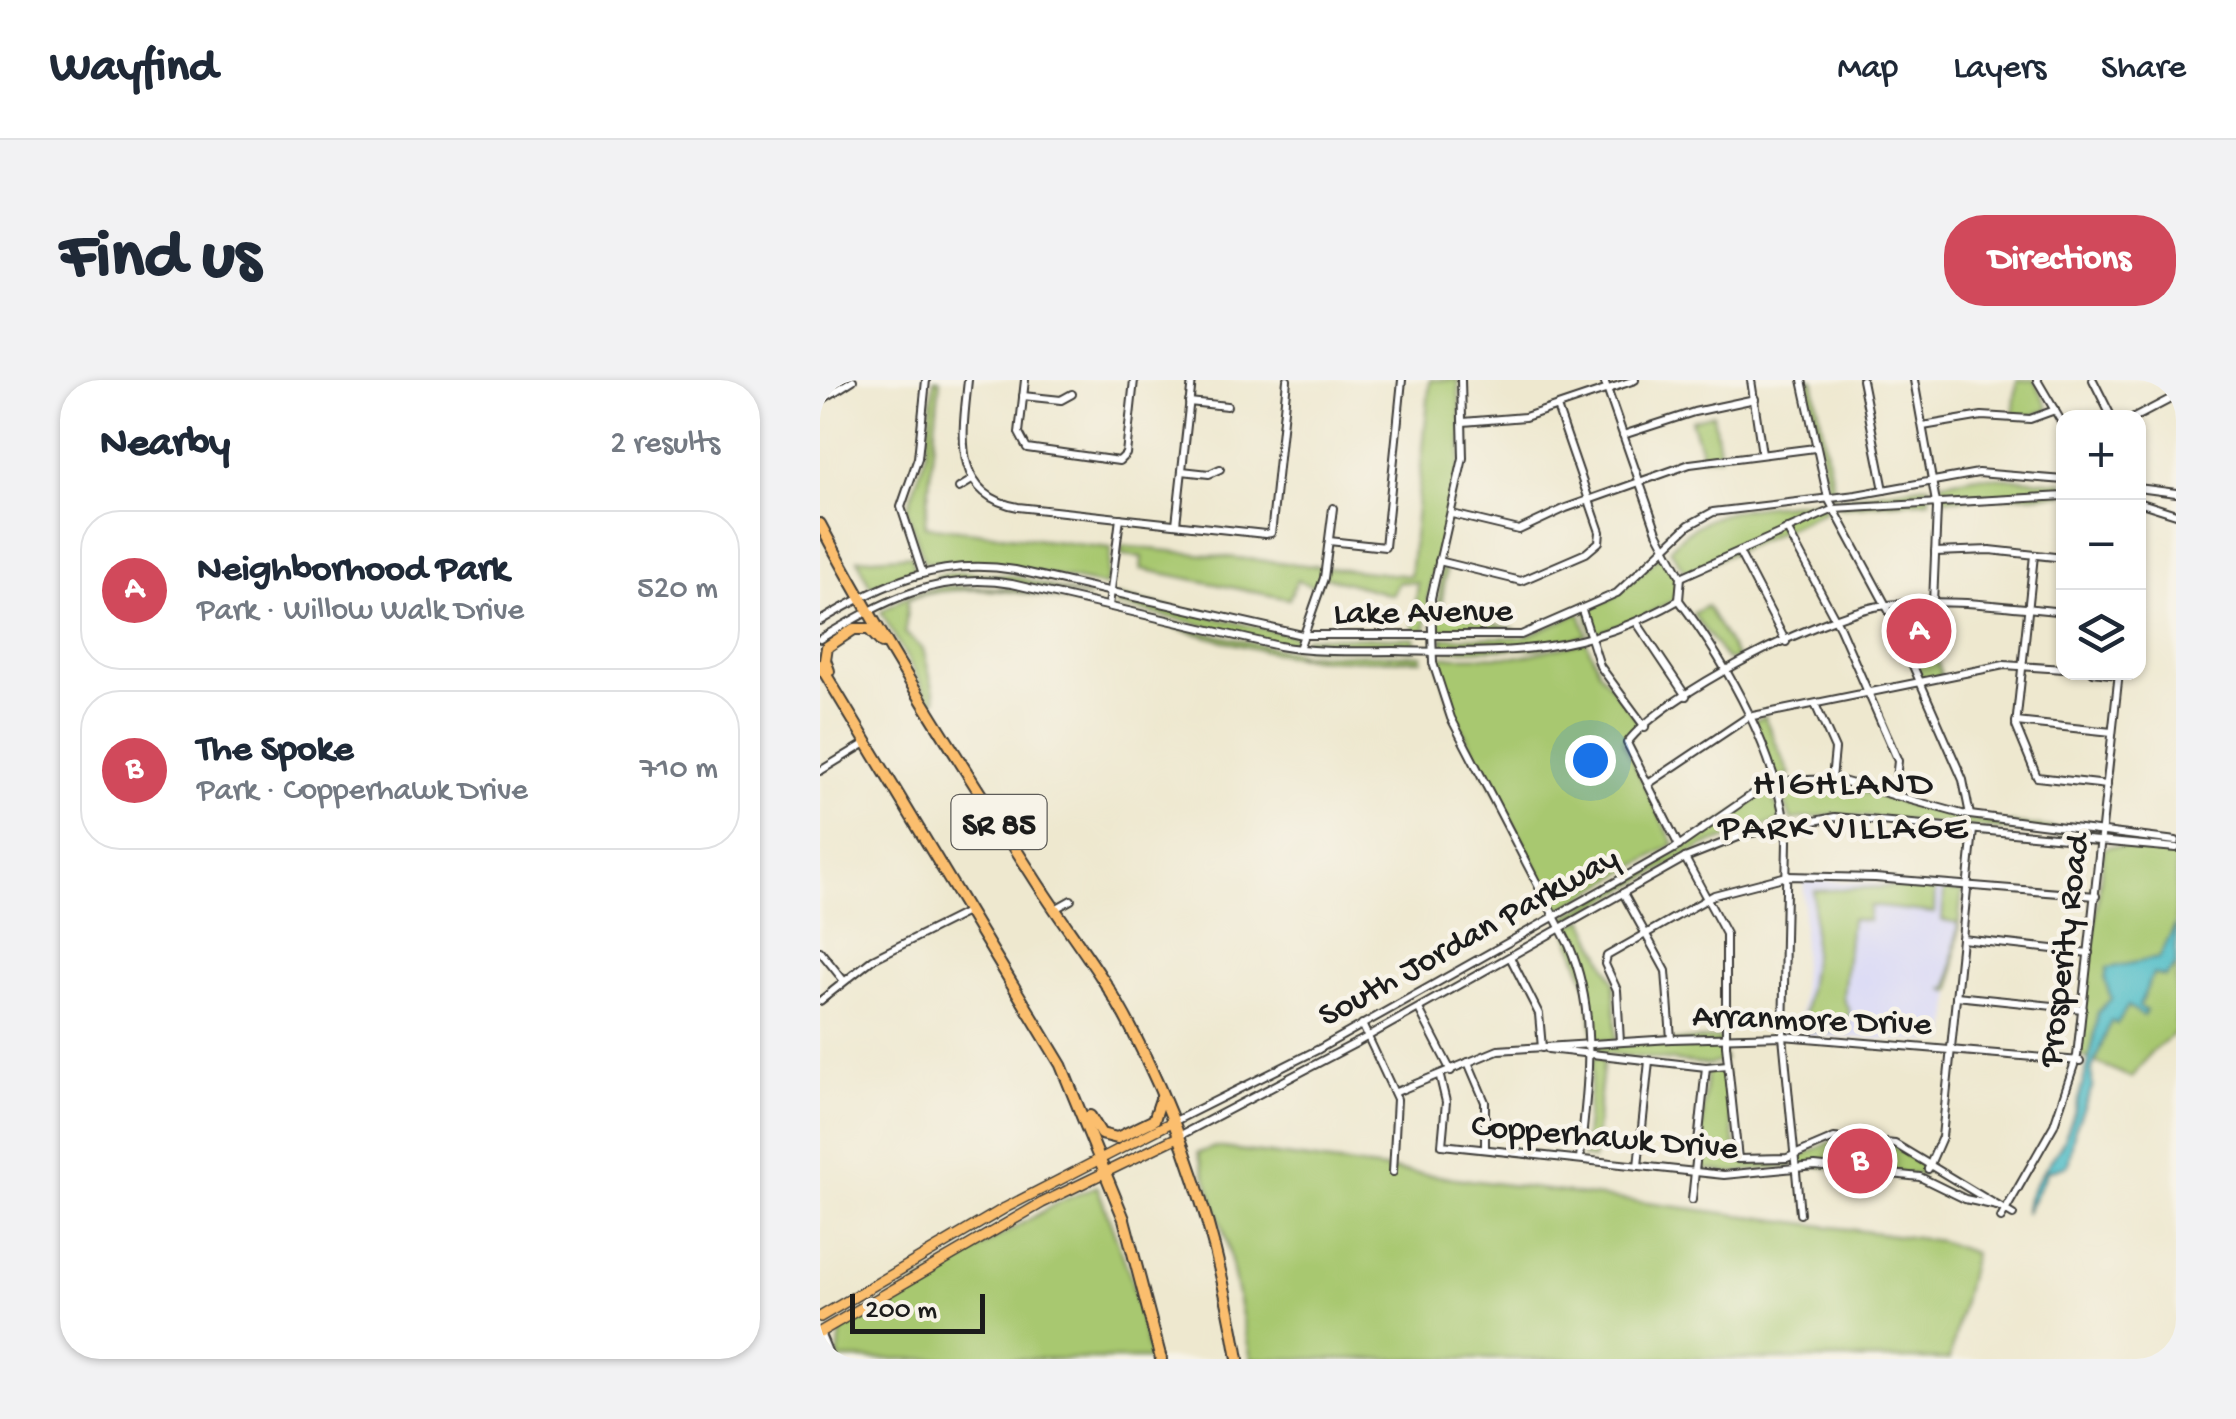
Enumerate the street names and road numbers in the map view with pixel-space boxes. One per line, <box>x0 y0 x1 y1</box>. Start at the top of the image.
street label: Lake Avenue <box>1333 592 1514 637</box>
road number: SR 85 <box>952 795 1046 849</box>
street label: Prosperity Road <box>2032 829 2101 1070</box>
street label: South Jordan Parkway <box>1312 839 1627 1038</box>
street label: Arranmore Drive <box>1691 998 1933 1047</box>
street label: Copperhawk Drive <box>1469 1107 1741 1172</box>

